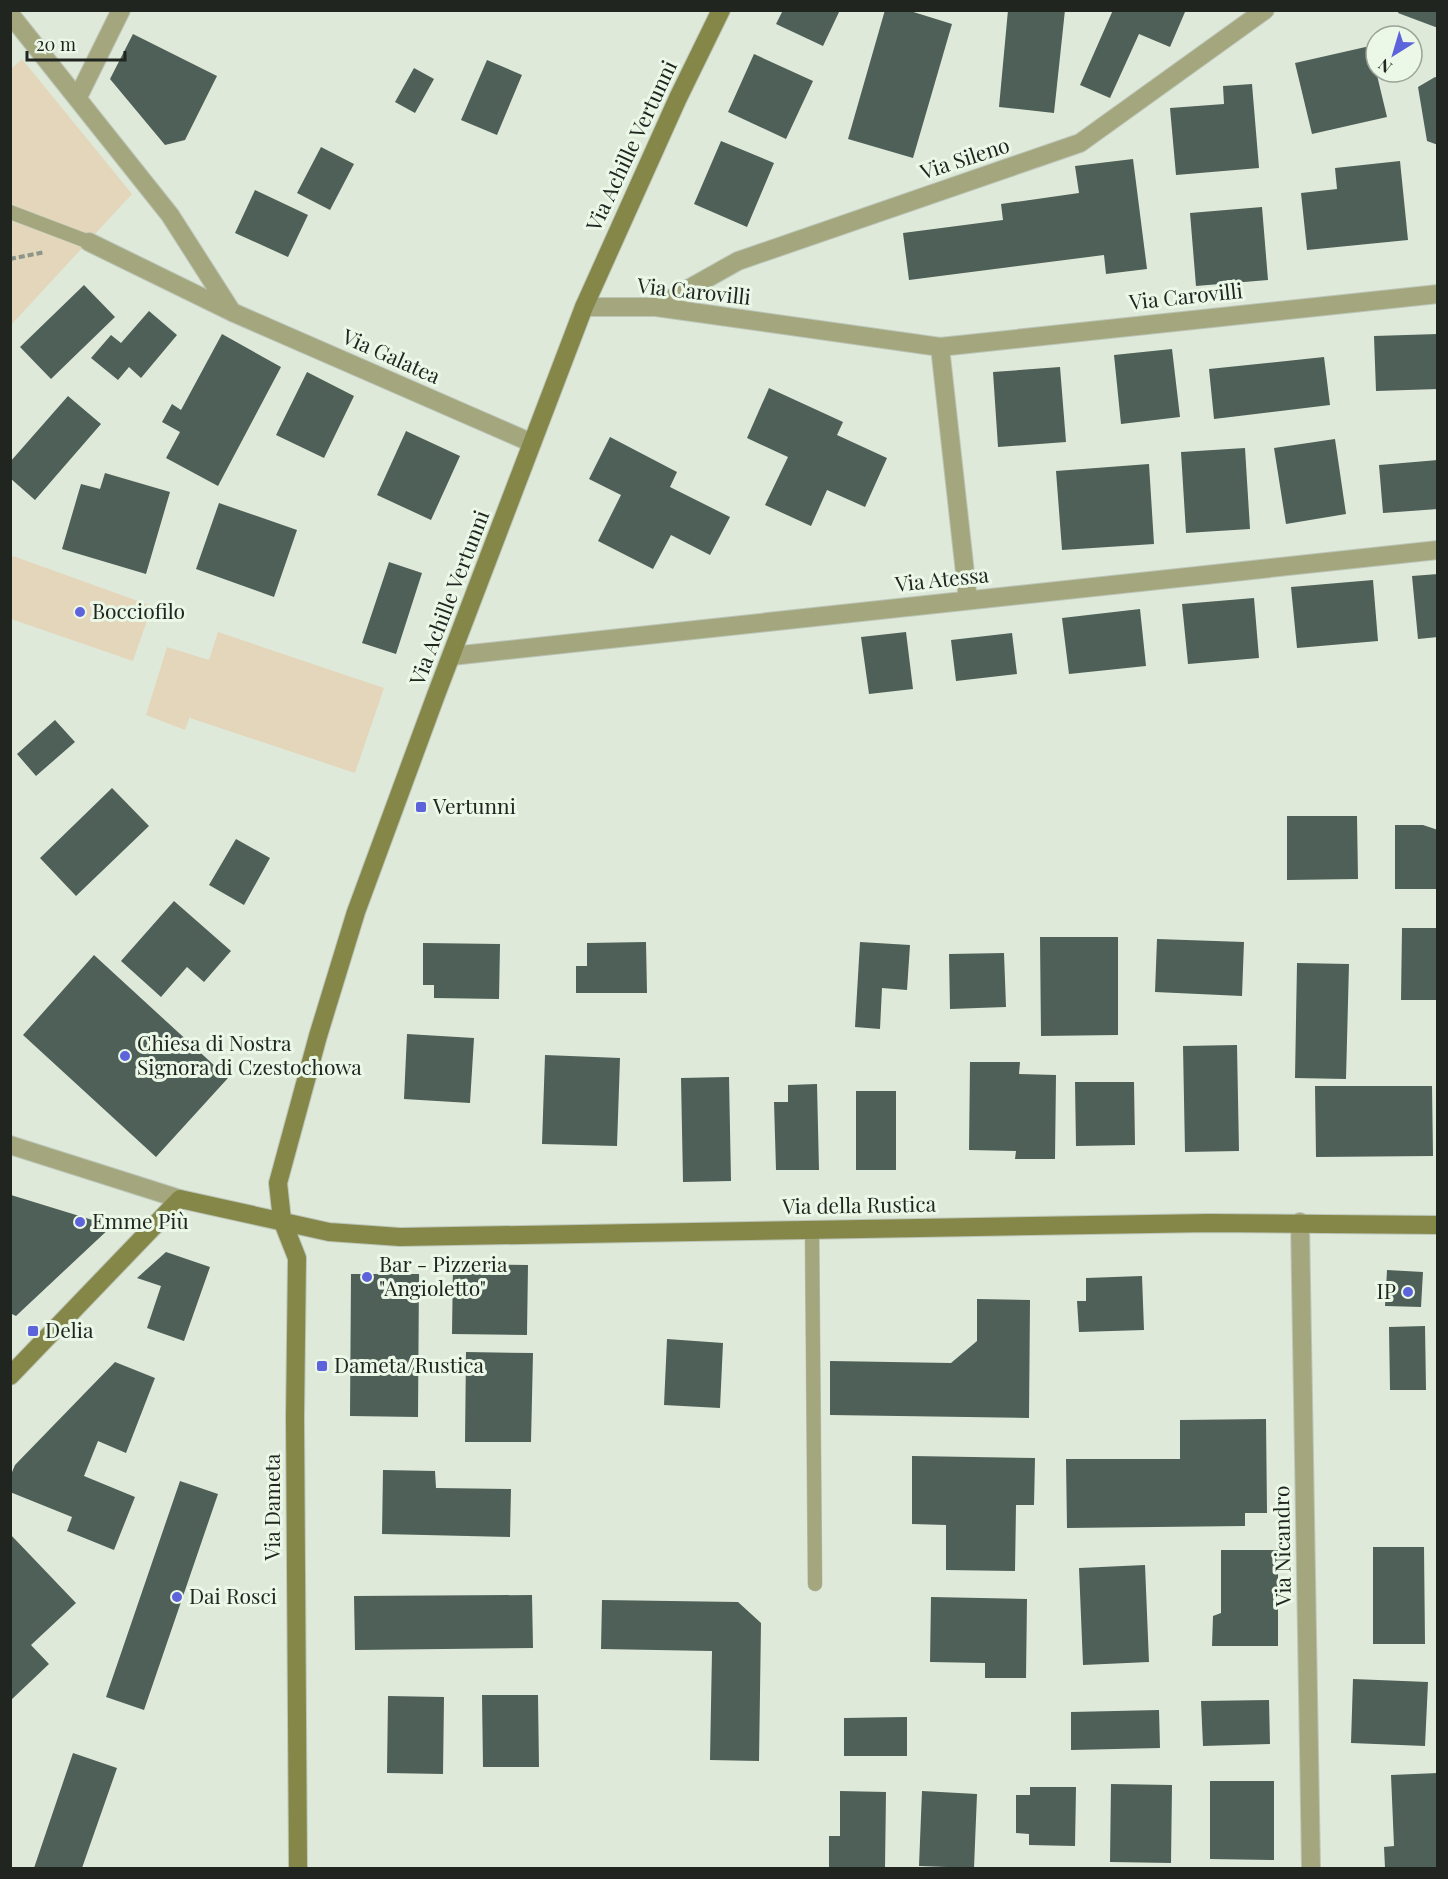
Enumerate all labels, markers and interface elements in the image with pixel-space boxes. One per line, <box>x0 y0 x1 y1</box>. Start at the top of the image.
scale bar <box>27 24 124 62</box>
north arrow <box>1364 24 1424 84</box>
text: 20 m <box>36 32 76 56</box>
text: N <box>1373 54 1396 78</box>
street label: Via Achille Vertunni <box>578 55 682 236</box>
street label: Via Sileno <box>915 130 1013 185</box>
street label: Via Carovilli <box>635 270 752 310</box>
street label: Via Carovilli <box>1127 275 1244 315</box>
street label: Via Galatea <box>338 321 446 389</box>
street label: Via Achille Vertunni <box>402 506 494 690</box>
street label: Via Atessa <box>893 559 991 597</box>
place label: Bocciofilo <box>92 596 185 624</box>
marker: Bocciofilo <box>73 605 87 619</box>
place label: Vertunni <box>432 791 516 819</box>
marker: Vertunni <box>414 800 428 814</box>
place label: Chiesa di Nostra Signora di Czestochowa <box>137 1028 362 1080</box>
marker: Chiesa di Nostra Signora di Czestochowa <box>118 1049 132 1063</box>
street label: Via della Rustica <box>781 1189 937 1219</box>
place label: Emme Più <box>92 1206 189 1234</box>
marker: Emme Più <box>73 1215 87 1229</box>
place label: Bar - Pizzeria "Angioletto" <box>379 1249 508 1301</box>
marker: Bar - Pizzeria "Angioletto" <box>360 1270 374 1284</box>
place label: IP <box>1377 1276 1396 1304</box>
marker: IP <box>1401 1285 1415 1299</box>
place label: Delia <box>45 1315 94 1343</box>
marker: Delia <box>26 1324 40 1338</box>
place label: Dameta/Rustica <box>334 1350 485 1378</box>
marker: Dameta/Rustica <box>315 1359 329 1373</box>
street label: Via Dameta <box>257 1453 285 1561</box>
street label: Via Nicandro <box>1266 1485 1296 1608</box>
place label: Dai Rosci <box>189 1581 277 1609</box>
marker: Dai Rosci <box>170 1590 184 1604</box>

